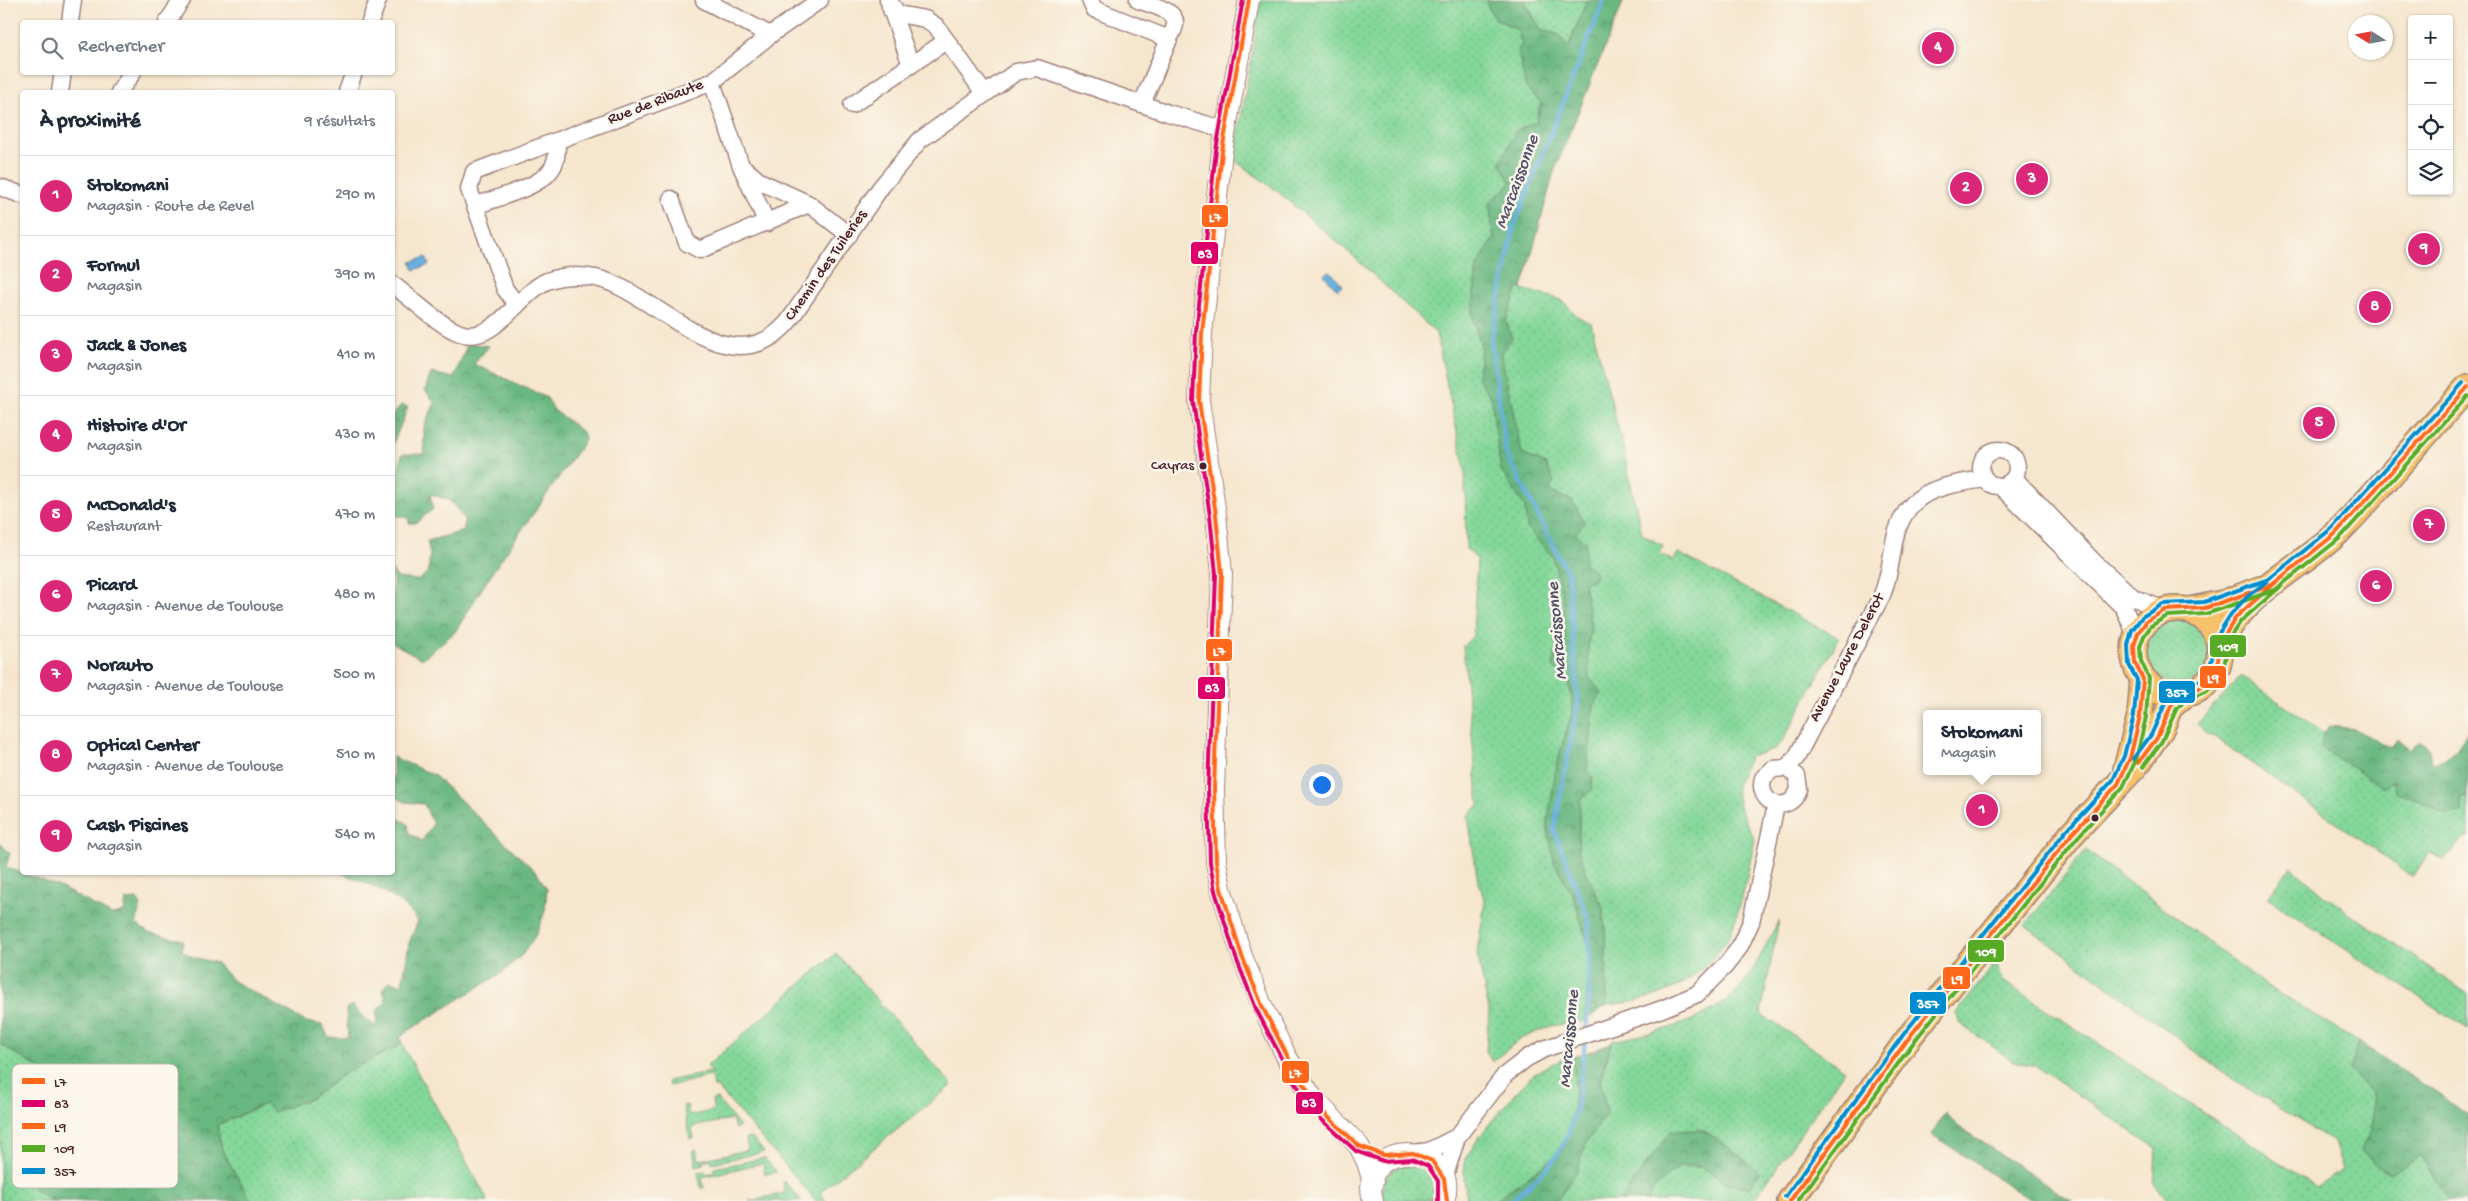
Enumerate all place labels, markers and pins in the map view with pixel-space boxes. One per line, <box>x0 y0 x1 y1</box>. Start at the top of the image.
pin: 4 <box>1922 29 1954 67</box>
pin: 3 <box>2016 160 2048 198</box>
pin: 2 <box>1950 169 1982 207</box>
pin: 9 <box>2408 230 2440 268</box>
pin: 8 <box>2359 288 2391 326</box>
pin: 5 <box>2303 404 2335 442</box>
place label: Cayras <box>1151 457 1194 475</box>
marker: Cayras <box>1198 461 1208 471</box>
pin: 7 <box>2413 506 2445 544</box>
pin: 6 <box>2360 567 2392 605</box>
pin: 1 <box>1966 791 1998 829</box>
unlabelled marker <box>2090 813 2100 823</box>

